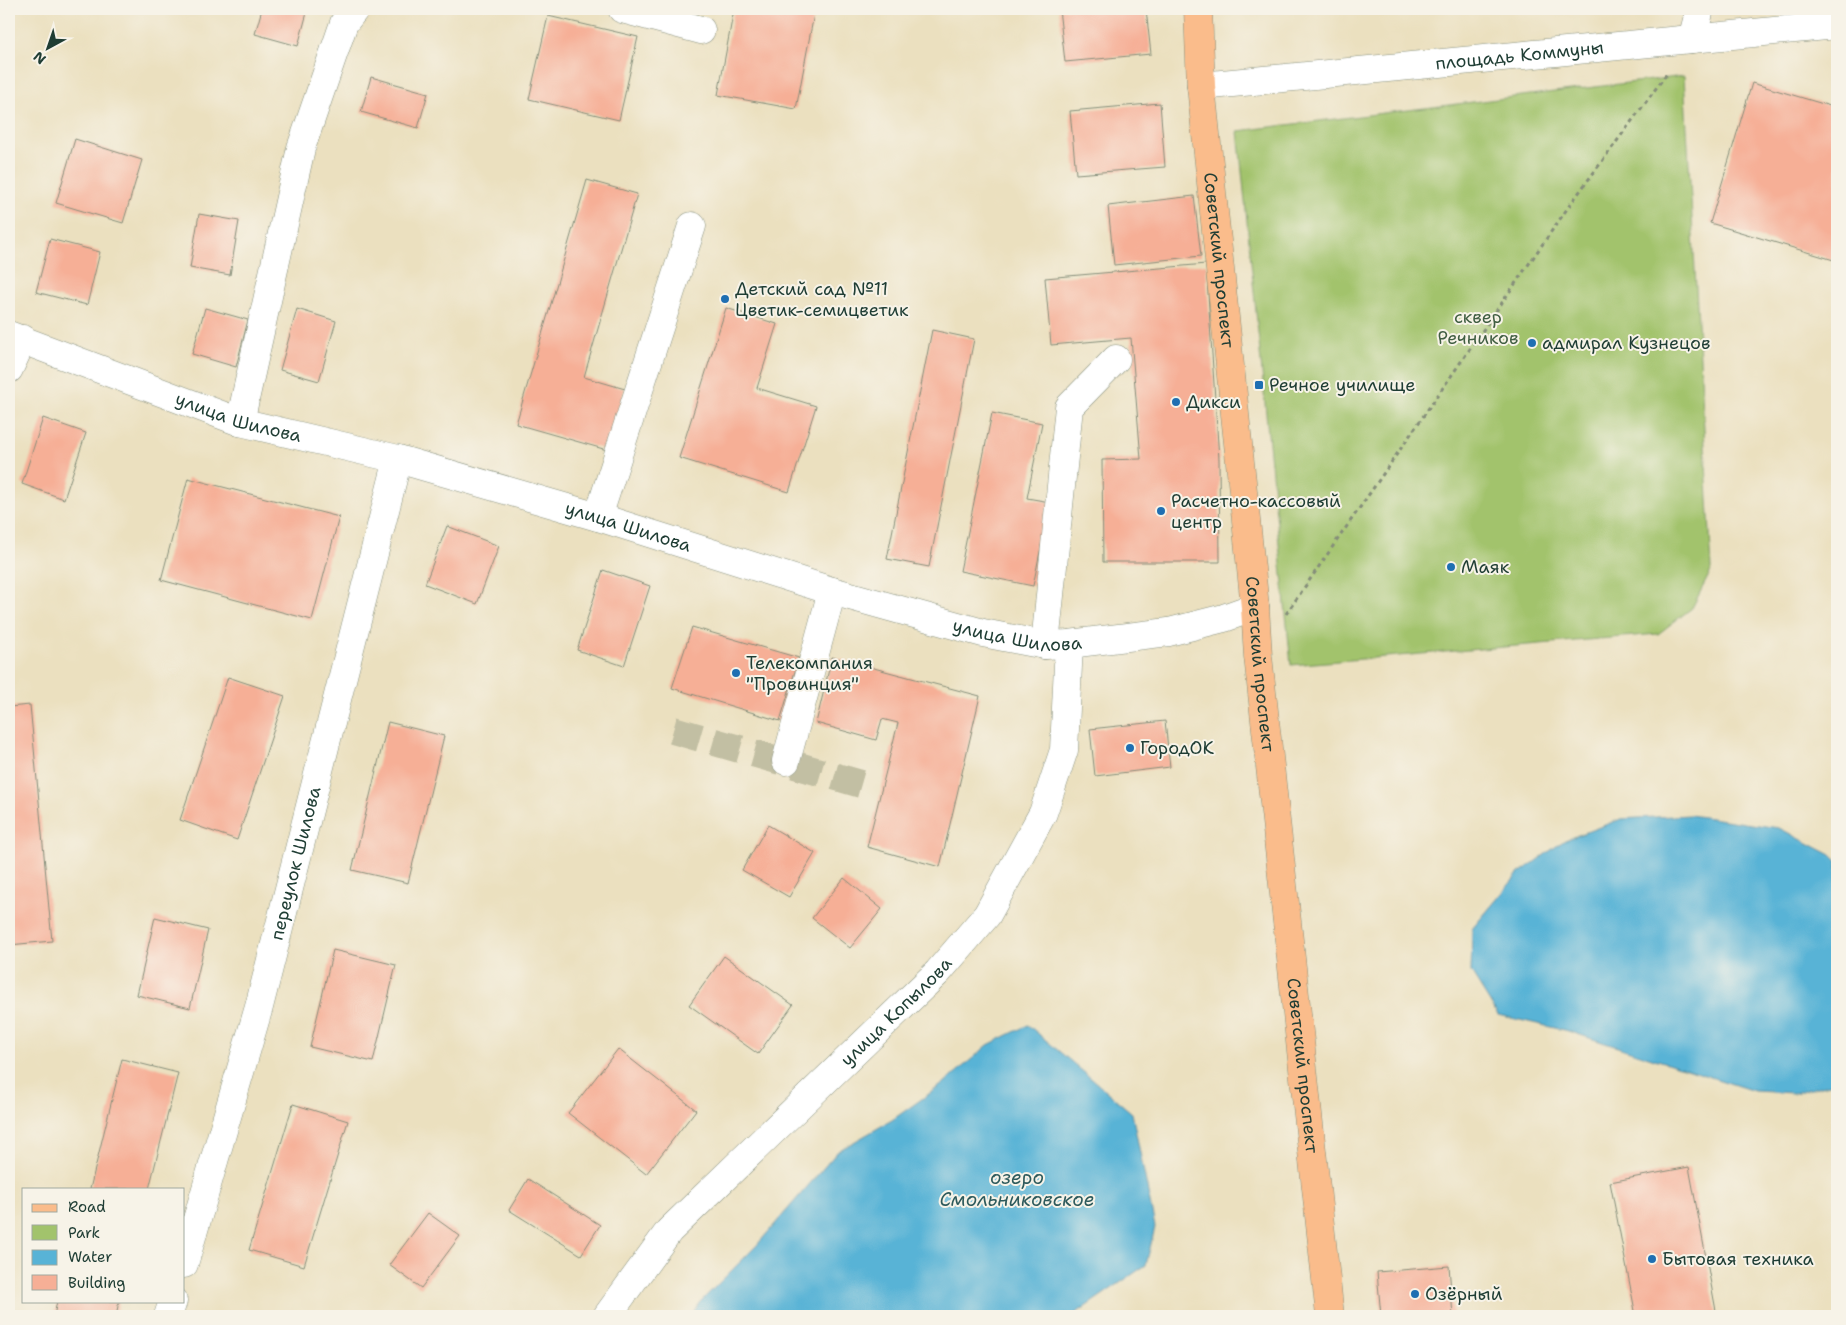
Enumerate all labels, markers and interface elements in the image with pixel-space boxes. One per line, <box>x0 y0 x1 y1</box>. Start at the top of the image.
north arrow <box>22 22 72 72</box>
street label: площадь Коммуны <box>1434 35 1605 75</box>
text: N <box>30 47 50 68</box>
street label: Советский проспект <box>1198 171 1240 350</box>
place label: Детский сад №11 Цветик-семицветик <box>735 277 909 322</box>
marker: Детский сад №11 Цветик-семицветик <box>719 293 731 305</box>
park label: сквер Речников <box>1437 305 1519 350</box>
place label: адмирал Кузнецов <box>1542 331 1710 355</box>
marker: адмирал Кузнецов <box>1526 337 1538 349</box>
place label: Речное училище <box>1269 373 1415 397</box>
marker: Речное училище <box>1253 379 1265 391</box>
street label: улица Шилова <box>172 387 304 448</box>
place label: Дикси <box>1186 390 1241 414</box>
marker: Дикси <box>1170 396 1182 408</box>
place label: Расчетно-кассовый центр <box>1171 489 1341 534</box>
street label: улица Шилова <box>562 496 694 558</box>
marker: Расчетно-кассовый центр <box>1155 505 1167 517</box>
place label: Маяк <box>1461 555 1510 579</box>
marker: Маяк <box>1445 561 1457 573</box>
street label: Советский проспект <box>1240 575 1280 754</box>
street label: улица Шилова <box>950 613 1083 657</box>
place label: Телекомпания "Провинция" <box>746 651 873 696</box>
marker: Телекомпания "Провинция" <box>730 667 742 679</box>
place label: ГородОК <box>1140 736 1214 760</box>
marker: ГородОК <box>1124 742 1136 754</box>
street label: переулок Шилова <box>264 784 326 943</box>
street label: улица Копылова <box>835 952 957 1072</box>
street label: Советский проспект <box>1281 977 1324 1155</box>
water label: озеро Смольниковское <box>939 1165 1095 1212</box>
legend <box>22 1188 185 1302</box>
text: Road <box>68 1197 106 1217</box>
text: Park <box>68 1223 100 1243</box>
text: Water <box>68 1247 112 1267</box>
place label: Бытовая техника <box>1662 1247 1814 1271</box>
marker: Бытовая техника <box>1646 1253 1658 1265</box>
text: Building <box>68 1273 125 1293</box>
place label: Озёрный <box>1425 1282 1503 1306</box>
marker: Озёрный <box>1409 1288 1421 1300</box>

